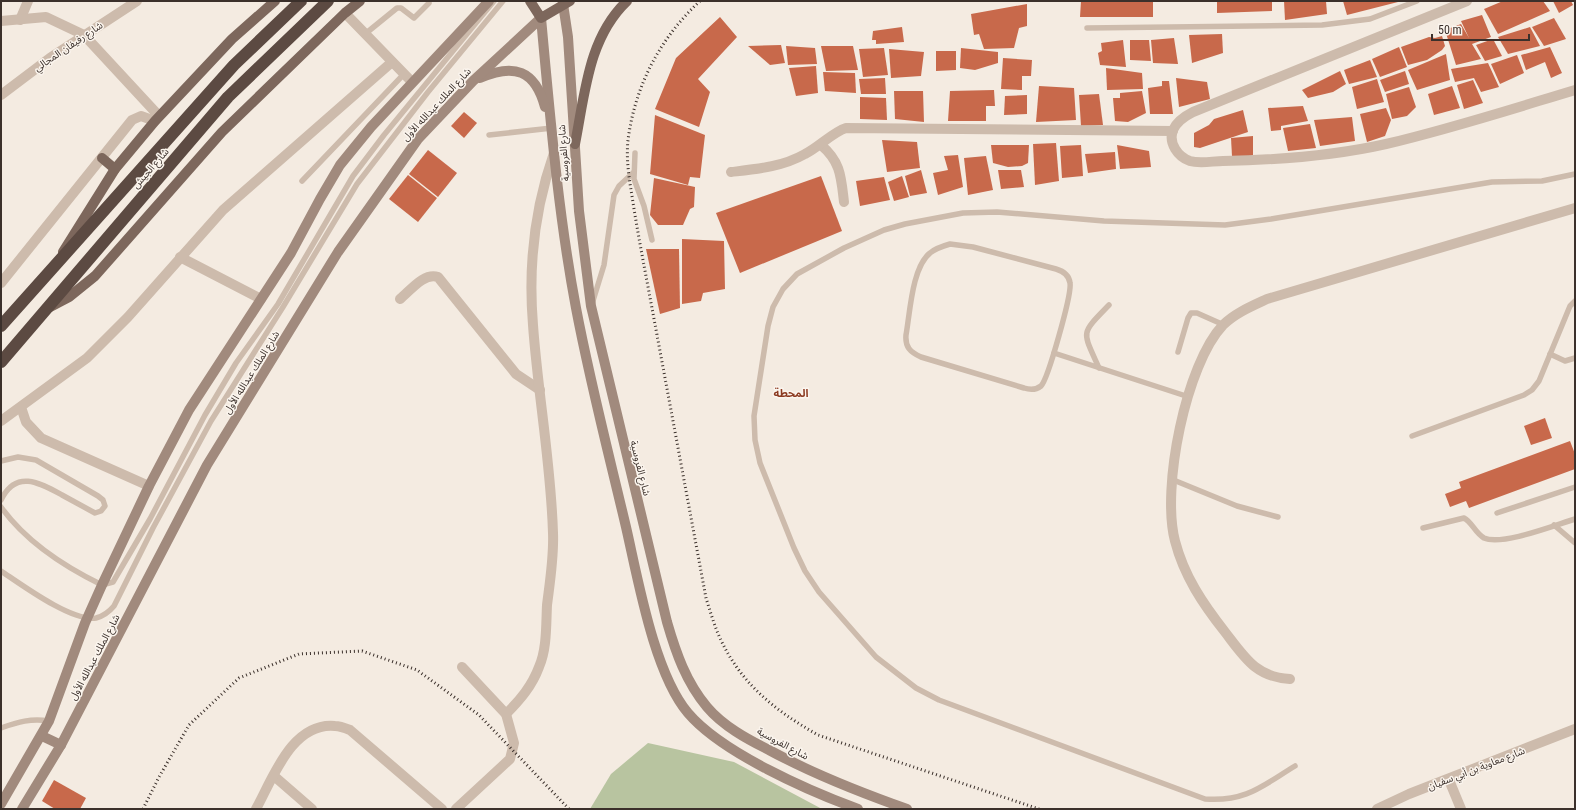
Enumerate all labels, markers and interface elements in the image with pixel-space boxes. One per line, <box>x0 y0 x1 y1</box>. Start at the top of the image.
scale bar <box>1432 16 1529 42</box>
street label: شارع رفيفان المجالي <box>32 19 106 75</box>
text: 50 m <box>1438 23 1462 37</box>
street label: شارع الملك عبدالله الأول <box>400 66 475 144</box>
street label: شارع الفروسية <box>556 124 573 182</box>
street label: شارع الجيش <box>130 146 172 192</box>
street label: شارع الملك عبدالله الأول <box>221 329 283 417</box>
district label: المحطة <box>774 387 808 400</box>
street label: شارع الفروسية <box>626 439 653 498</box>
street label: شارع الملك عبدالله الأول <box>67 612 124 703</box>
street label: شارع الفروسية <box>754 725 810 763</box>
street label: شارع معاوية بن أبي سفيان <box>1426 745 1527 794</box>

